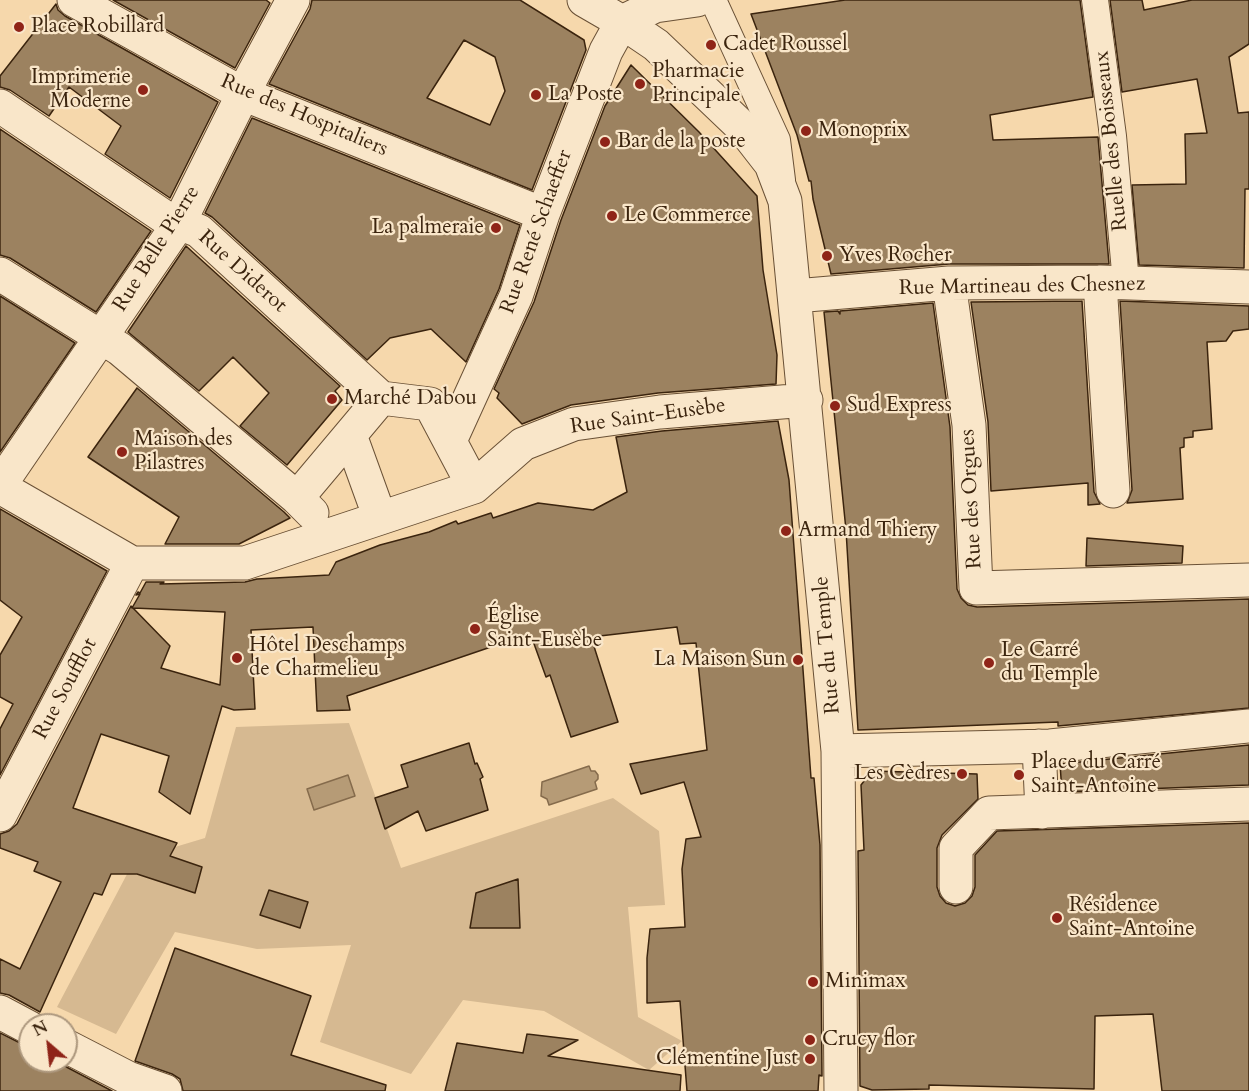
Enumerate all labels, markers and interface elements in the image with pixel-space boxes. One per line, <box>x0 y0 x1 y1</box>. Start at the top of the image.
place label: Place Robillard <box>31 14 164 40</box>
marker: Place Robillard <box>12 20 26 34</box>
place label: Cadet Roussel <box>723 32 847 58</box>
marker: Cadet Roussel <box>704 38 718 52</box>
street label: Ruelle des Boisseaux <box>1090 50 1134 232</box>
place label: Pharmacie Principale <box>652 59 745 109</box>
place label: Imprimerie Moderne <box>31 65 131 115</box>
street label: Rue des Hospitaliers <box>217 69 391 163</box>
marker: Pharmacie Principale <box>633 77 647 91</box>
place label: La Poste <box>548 82 622 108</box>
marker: Imprimerie Moderne <box>136 83 150 97</box>
marker: La Poste <box>529 88 543 102</box>
place label: Monoprix <box>818 118 908 144</box>
marker: Monoprix <box>799 124 813 138</box>
place label: Bar de la poste <box>617 129 746 155</box>
marker: Bar de la poste <box>598 135 612 149</box>
street label: Rue René Schaeffer <box>496 147 578 317</box>
street label: Rue Belle Pierre <box>108 181 206 317</box>
place label: Le Commerce <box>624 203 751 229</box>
marker: Le Commerce <box>605 209 619 223</box>
place label: La palmeraie <box>372 215 484 241</box>
marker: La palmeraie <box>489 221 503 235</box>
street label: Rue Diderot <box>192 226 292 318</box>
place label: Yves Rocher <box>839 243 952 269</box>
marker: Yves Rocher <box>820 249 834 263</box>
street label: Rue Martineau des Chesnez <box>899 272 1145 302</box>
place label: Marché Dabou <box>344 386 477 412</box>
marker: Marché Dabou <box>325 392 339 406</box>
place label: Sud Express <box>847 393 952 419</box>
street label: Rue Saint-Eusèbe <box>569 394 727 440</box>
marker: Sud Express <box>828 399 842 413</box>
place label: Maison des Pilastres <box>134 427 232 477</box>
street label: Rue des Orgues <box>956 428 988 570</box>
marker: Maison des Pilastres <box>115 445 129 459</box>
place label: Armand Thiery <box>798 518 937 544</box>
marker: Armand Thiery <box>779 524 793 538</box>
street label: Rue du Temple <box>809 575 847 715</box>
place label: Église Saint-Eusèbe <box>487 604 602 654</box>
marker: Église Saint-Eusèbe <box>468 622 482 636</box>
place label: Hôtel Deschamps de Charmelieu <box>249 633 405 683</box>
street label: Rue Soufflot <box>29 634 103 744</box>
place label: Le Carré du Temple <box>1001 638 1098 688</box>
place label: La Maison Sun <box>654 647 786 673</box>
marker: Hôtel Deschamps de Charmelieu <box>230 651 244 665</box>
marker: La Maison Sun <box>791 653 805 667</box>
marker: Le Carré du Temple <box>982 656 996 670</box>
place label: Place du Carré Saint-Antoine <box>1031 750 1161 800</box>
place label: Les Cèdres <box>854 761 950 787</box>
marker: Les Cèdres <box>955 767 969 781</box>
marker: Place du Carré Saint-Antoine <box>1012 768 1026 782</box>
place label: Résidence Saint-Antoine <box>1069 893 1195 943</box>
marker: Résidence Saint-Antoine <box>1050 911 1064 925</box>
place label: Minimax <box>825 969 906 995</box>
marker: Minimax <box>806 975 820 989</box>
north arrow <box>18 1013 78 1073</box>
text: N <box>29 1016 52 1042</box>
place label: Crucy flor <box>822 1027 915 1053</box>
marker: Crucy flor <box>803 1033 817 1047</box>
place label: Clémentine Just <box>656 1046 798 1072</box>
marker: Clémentine Just <box>803 1052 817 1066</box>

